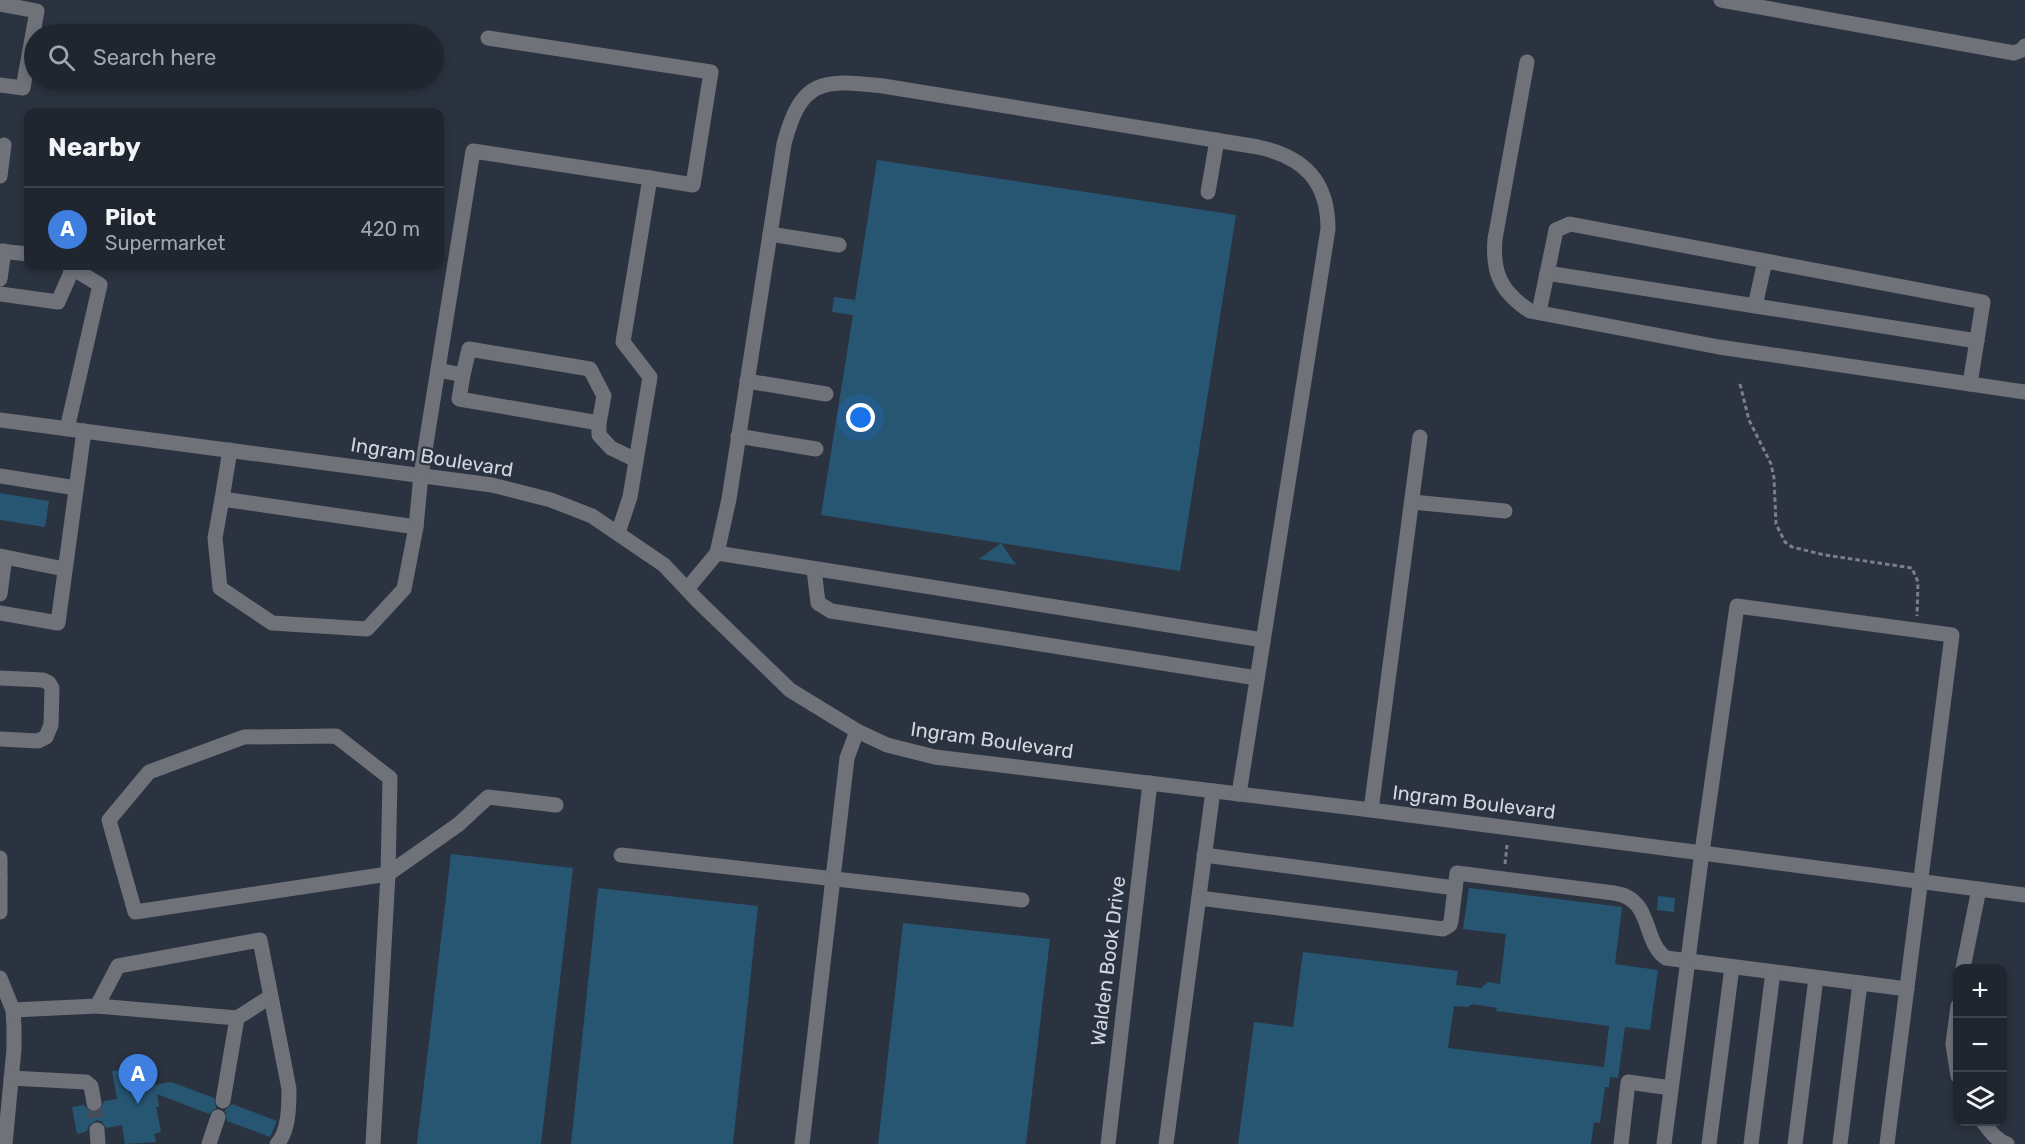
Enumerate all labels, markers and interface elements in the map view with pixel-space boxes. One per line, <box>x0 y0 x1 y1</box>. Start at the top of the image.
search box <box>24 24 444 90</box>
icon: search <box>45 41 78 74</box>
text: Search here <box>93 44 216 71</box>
text: Nearby <box>48 132 141 163</box>
text: Pilot <box>105 204 156 231</box>
text: A <box>60 217 75 241</box>
text: 420 m <box>360 217 420 241</box>
text: Supermarket <box>105 231 225 255</box>
your location <box>846 403 875 432</box>
street label: Ingram Boulevard <box>349 432 515 482</box>
street label: Ingram Boulevard <box>909 717 1075 763</box>
street label: Ingram Boulevard <box>1391 780 1557 824</box>
street label: Walden Book Drive <box>1086 875 1130 1047</box>
map controls <box>1953 964 2007 1126</box>
button: + <box>1953 964 2007 1018</box>
button: − <box>1953 1018 2007 1072</box>
pin: A <box>118 1054 158 1104</box>
button: layers <box>1953 1072 2007 1126</box>

